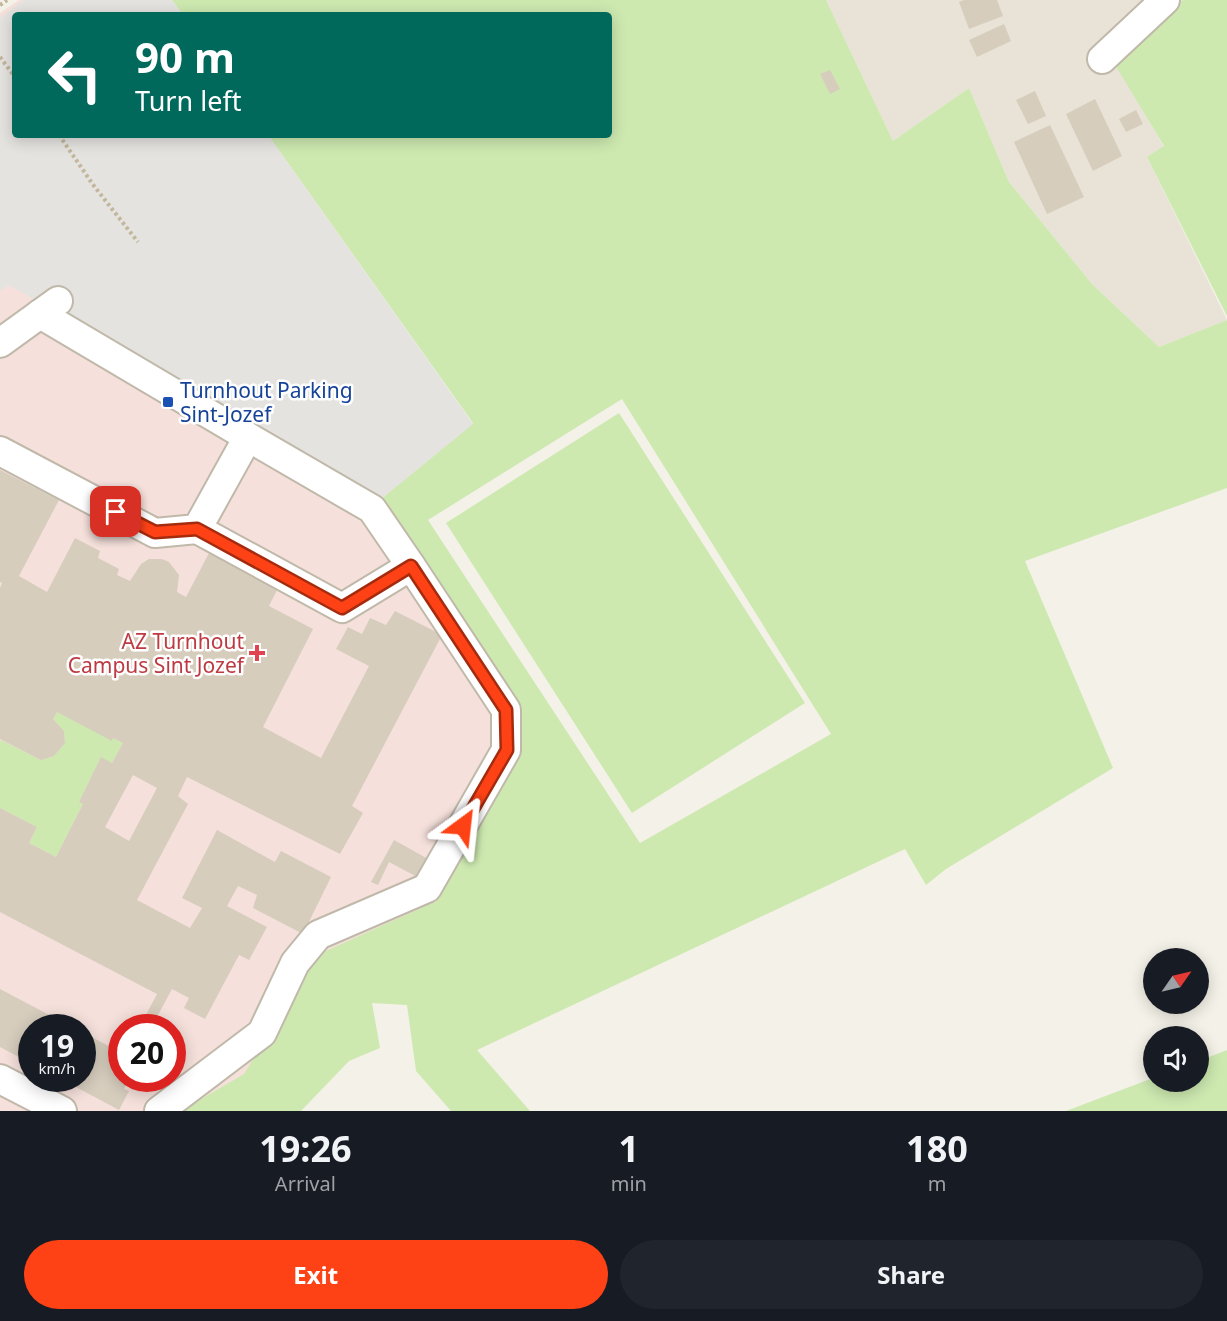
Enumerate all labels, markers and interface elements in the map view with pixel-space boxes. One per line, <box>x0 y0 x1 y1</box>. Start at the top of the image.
text: 90 m <box>135 28 235 85</box>
icon: left <box>36 36 114 114</box>
text: Turn left <box>135 82 241 119</box>
place label: Turnhout Parking Sint-Jozef <box>180 376 353 428</box>
marker: Turnhout Parking Sint-Jozef <box>161 395 175 409</box>
pin <box>90 486 141 537</box>
icon: arrive <box>99 495 132 528</box>
place label: AZ Turnhout Campus Sint Jozef <box>68 627 246 679</box>
marker: AZ Turnhout Campus Sint Jozef <box>248 644 266 662</box>
position arrow <box>431 794 495 858</box>
north arrow <box>1143 948 1209 1014</box>
map controls <box>1143 948 1209 1092</box>
speed limit sign: 20 <box>108 1014 186 1092</box>
text: 19 <box>40 1025 74 1066</box>
button: sound <box>1143 1026 1209 1092</box>
text: km/h <box>39 1058 75 1078</box>
text: 19:26 <box>259 1124 352 1173</box>
text: 1 <box>619 1124 639 1173</box>
text: 180 <box>906 1124 968 1173</box>
text: Arrival <box>275 1170 336 1197</box>
text: min <box>611 1170 647 1197</box>
text: m <box>928 1170 946 1197</box>
button: Exit <box>24 1240 608 1309</box>
button: Share <box>620 1240 1203 1309</box>

